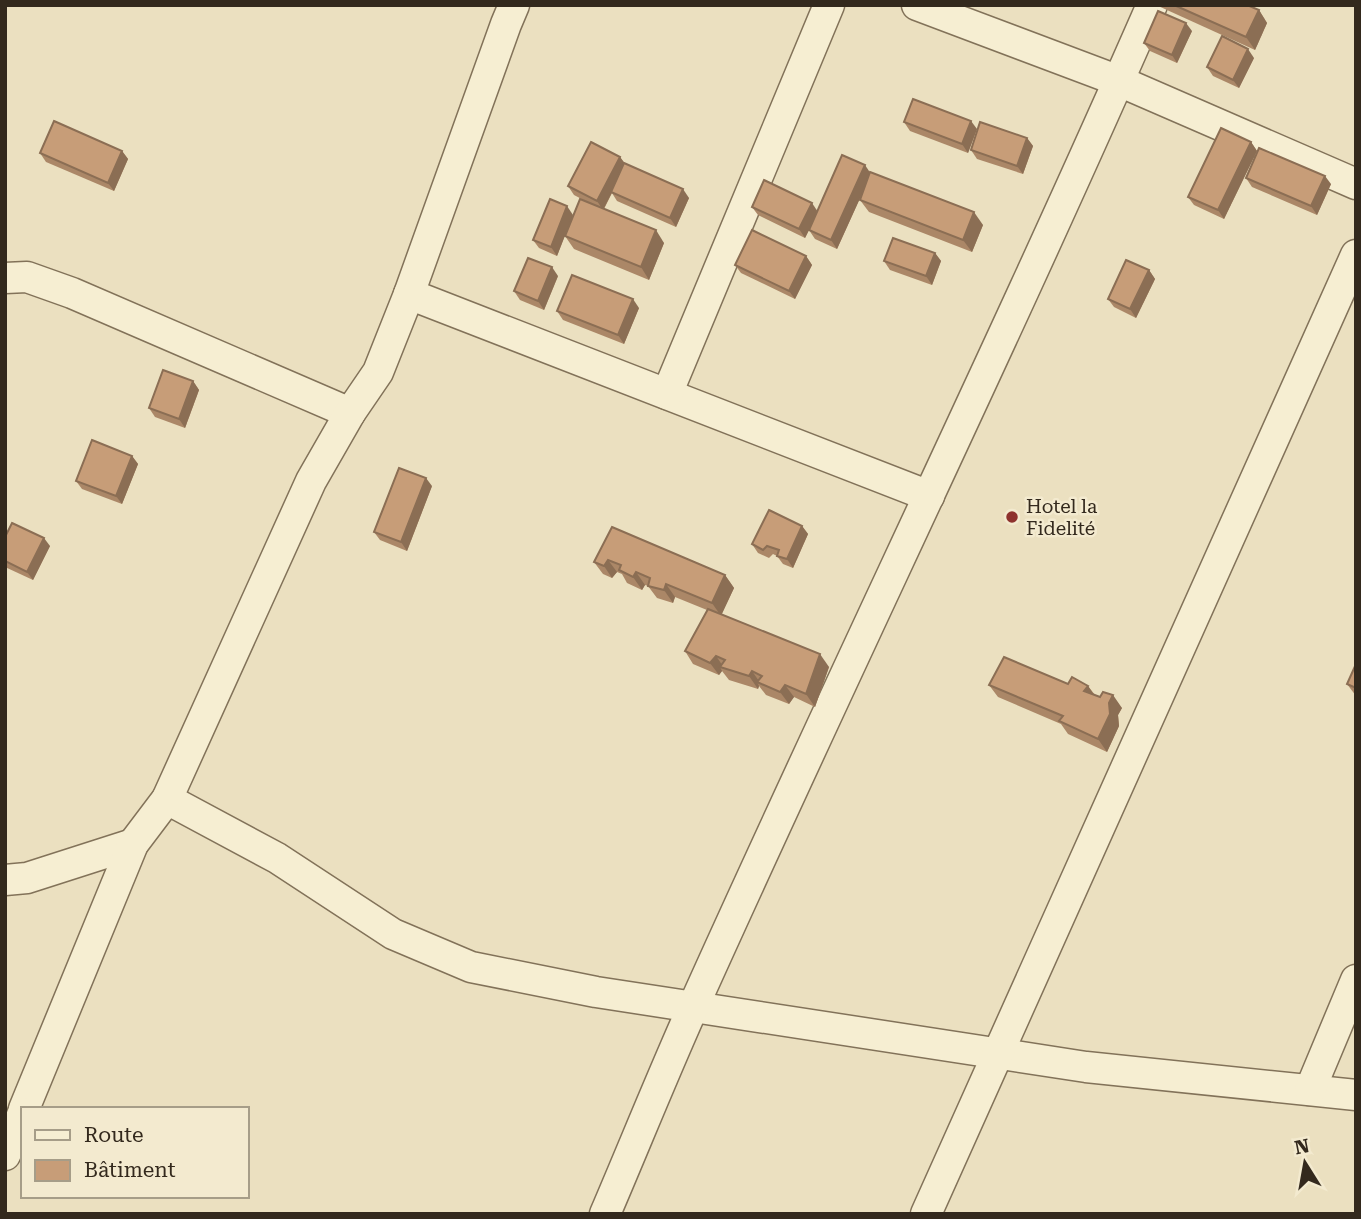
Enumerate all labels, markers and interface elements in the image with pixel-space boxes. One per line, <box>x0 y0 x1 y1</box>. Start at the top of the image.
place label: Hotel la Fidelité <box>1026 495 1098 540</box>
marker: Hotel la Fidelité <box>1004 509 1020 525</box>
legend <box>21 1107 248 1198</box>
text: Route <box>84 1123 143 1147</box>
north arrow <box>1270 1128 1340 1198</box>
text: N <box>1292 1134 1312 1159</box>
text: Bâtiment <box>84 1158 176 1182</box>

